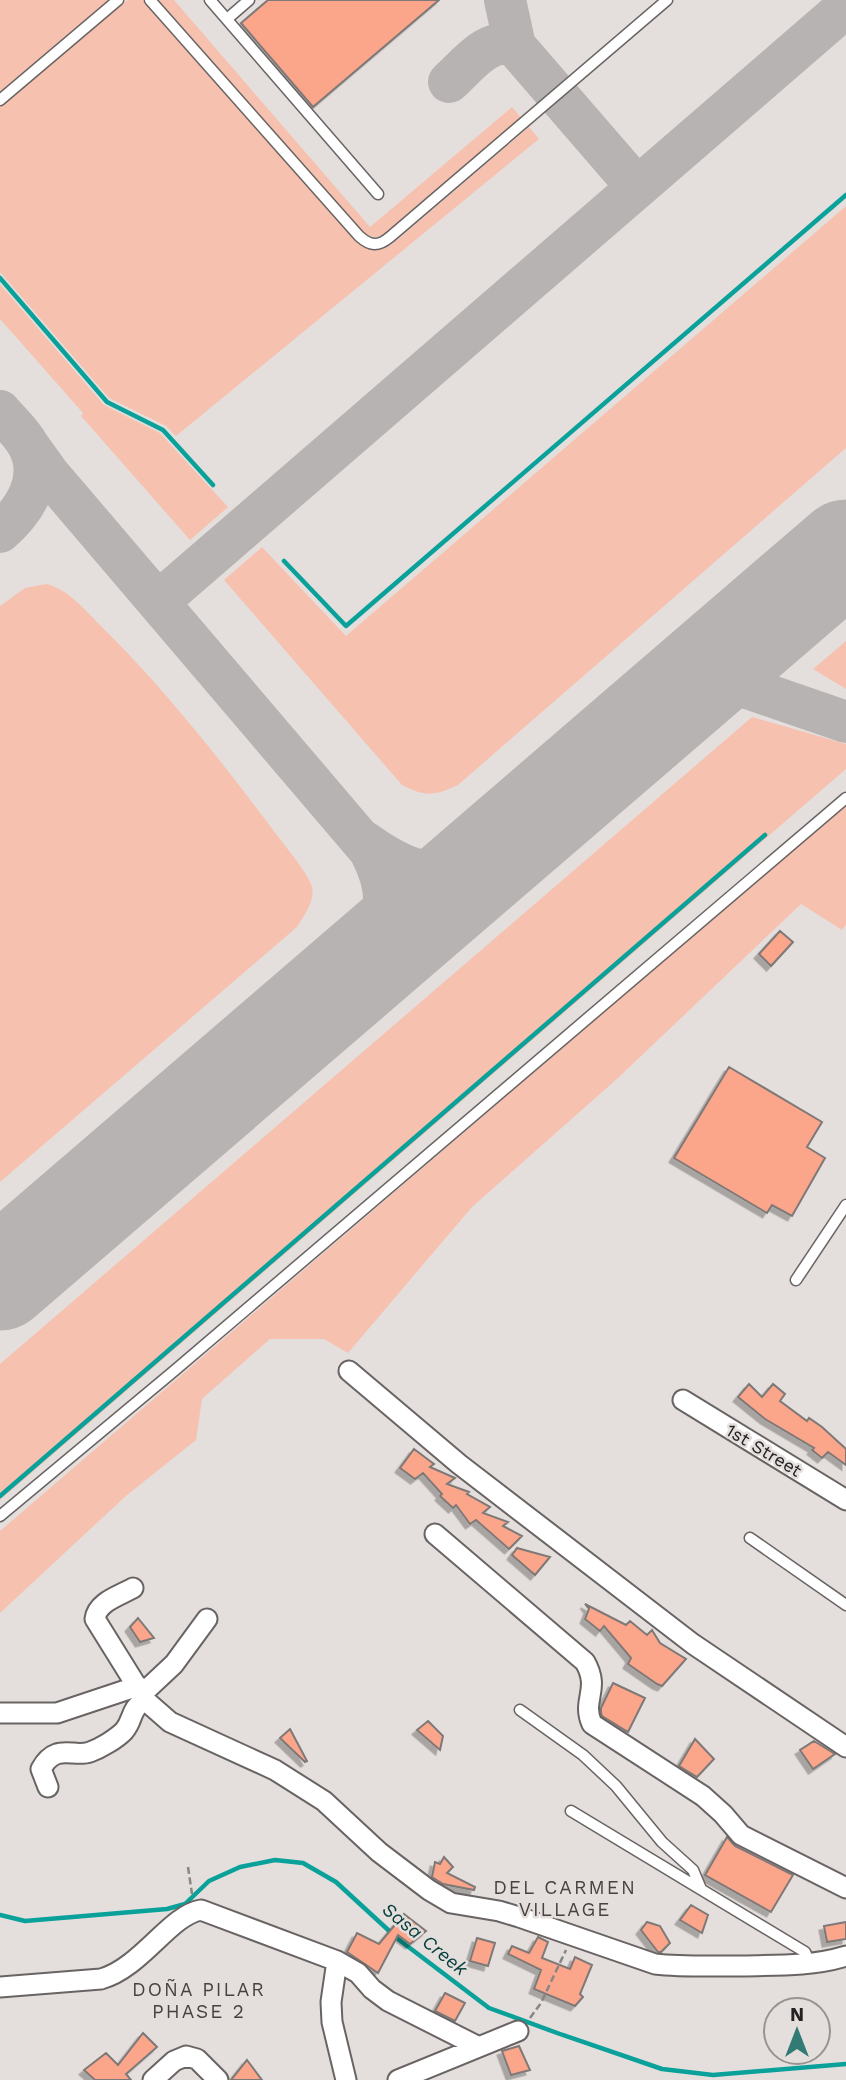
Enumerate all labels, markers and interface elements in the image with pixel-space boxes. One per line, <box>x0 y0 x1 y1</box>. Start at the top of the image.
street label: 1st Street <box>722 1419 806 1481</box>
district label: DEL CARMEN VILLAGE <box>493 1876 637 1921</box>
water label: Sasa Creek <box>378 1898 473 1981</box>
district label: DOÑA PILAR PHASE 2 <box>132 1978 266 2023</box>
north arrow <box>762 1996 832 2066</box>
text: N <box>790 2003 804 2026</box>

